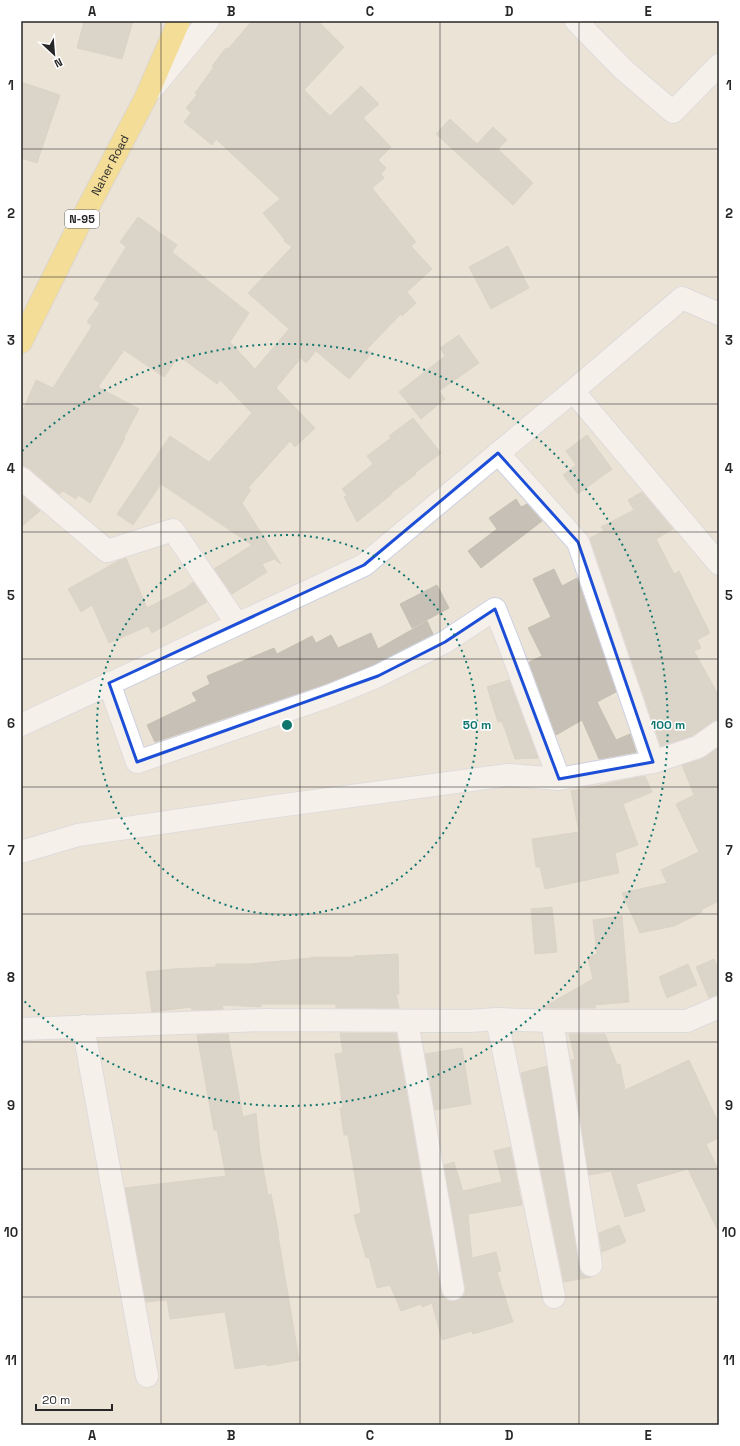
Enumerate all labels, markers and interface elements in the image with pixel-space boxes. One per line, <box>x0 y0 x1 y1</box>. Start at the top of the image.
text: A <box>88 3 97 20</box>
text: B <box>227 3 236 20</box>
text: C <box>366 3 374 20</box>
text: D <box>505 3 514 20</box>
text: E <box>644 3 652 20</box>
north arrow <box>34 34 74 74</box>
text: N <box>52 55 65 71</box>
text: 1 <box>8 77 14 94</box>
text: 1 <box>726 77 732 94</box>
street label: Naher Road <box>88 132 133 198</box>
text: 2 <box>7 205 15 222</box>
text: 2 <box>725 205 733 222</box>
road number: N-95 <box>65 210 99 228</box>
text: 3 <box>7 332 15 349</box>
text: 3 <box>725 332 733 349</box>
text: 4 <box>7 460 15 477</box>
text: 4 <box>725 460 733 477</box>
text: 5 <box>7 587 15 604</box>
text: 5 <box>725 587 733 604</box>
text: 6 <box>7 715 15 732</box>
text: 6 <box>725 715 733 732</box>
text: 50 m <box>463 717 491 733</box>
text: 100 m <box>651 717 685 733</box>
centre of rings <box>280 718 294 732</box>
text: 7 <box>7 842 15 859</box>
text: 7 <box>725 842 733 859</box>
text: 8 <box>7 969 15 986</box>
text: 8 <box>725 969 733 986</box>
text: 9 <box>7 1097 15 1114</box>
text: 9 <box>725 1097 733 1114</box>
text: 10 <box>4 1224 18 1241</box>
text: 10 <box>722 1224 736 1241</box>
text: 11 <box>5 1352 17 1369</box>
text: 11 <box>723 1352 735 1369</box>
scale bar <box>36 1386 112 1412</box>
text: 20 m <box>42 1392 70 1408</box>
text: A <box>88 1427 97 1444</box>
text: B <box>227 1427 236 1444</box>
text: C <box>366 1427 374 1444</box>
text: D <box>505 1427 514 1444</box>
text: E <box>644 1427 652 1444</box>

